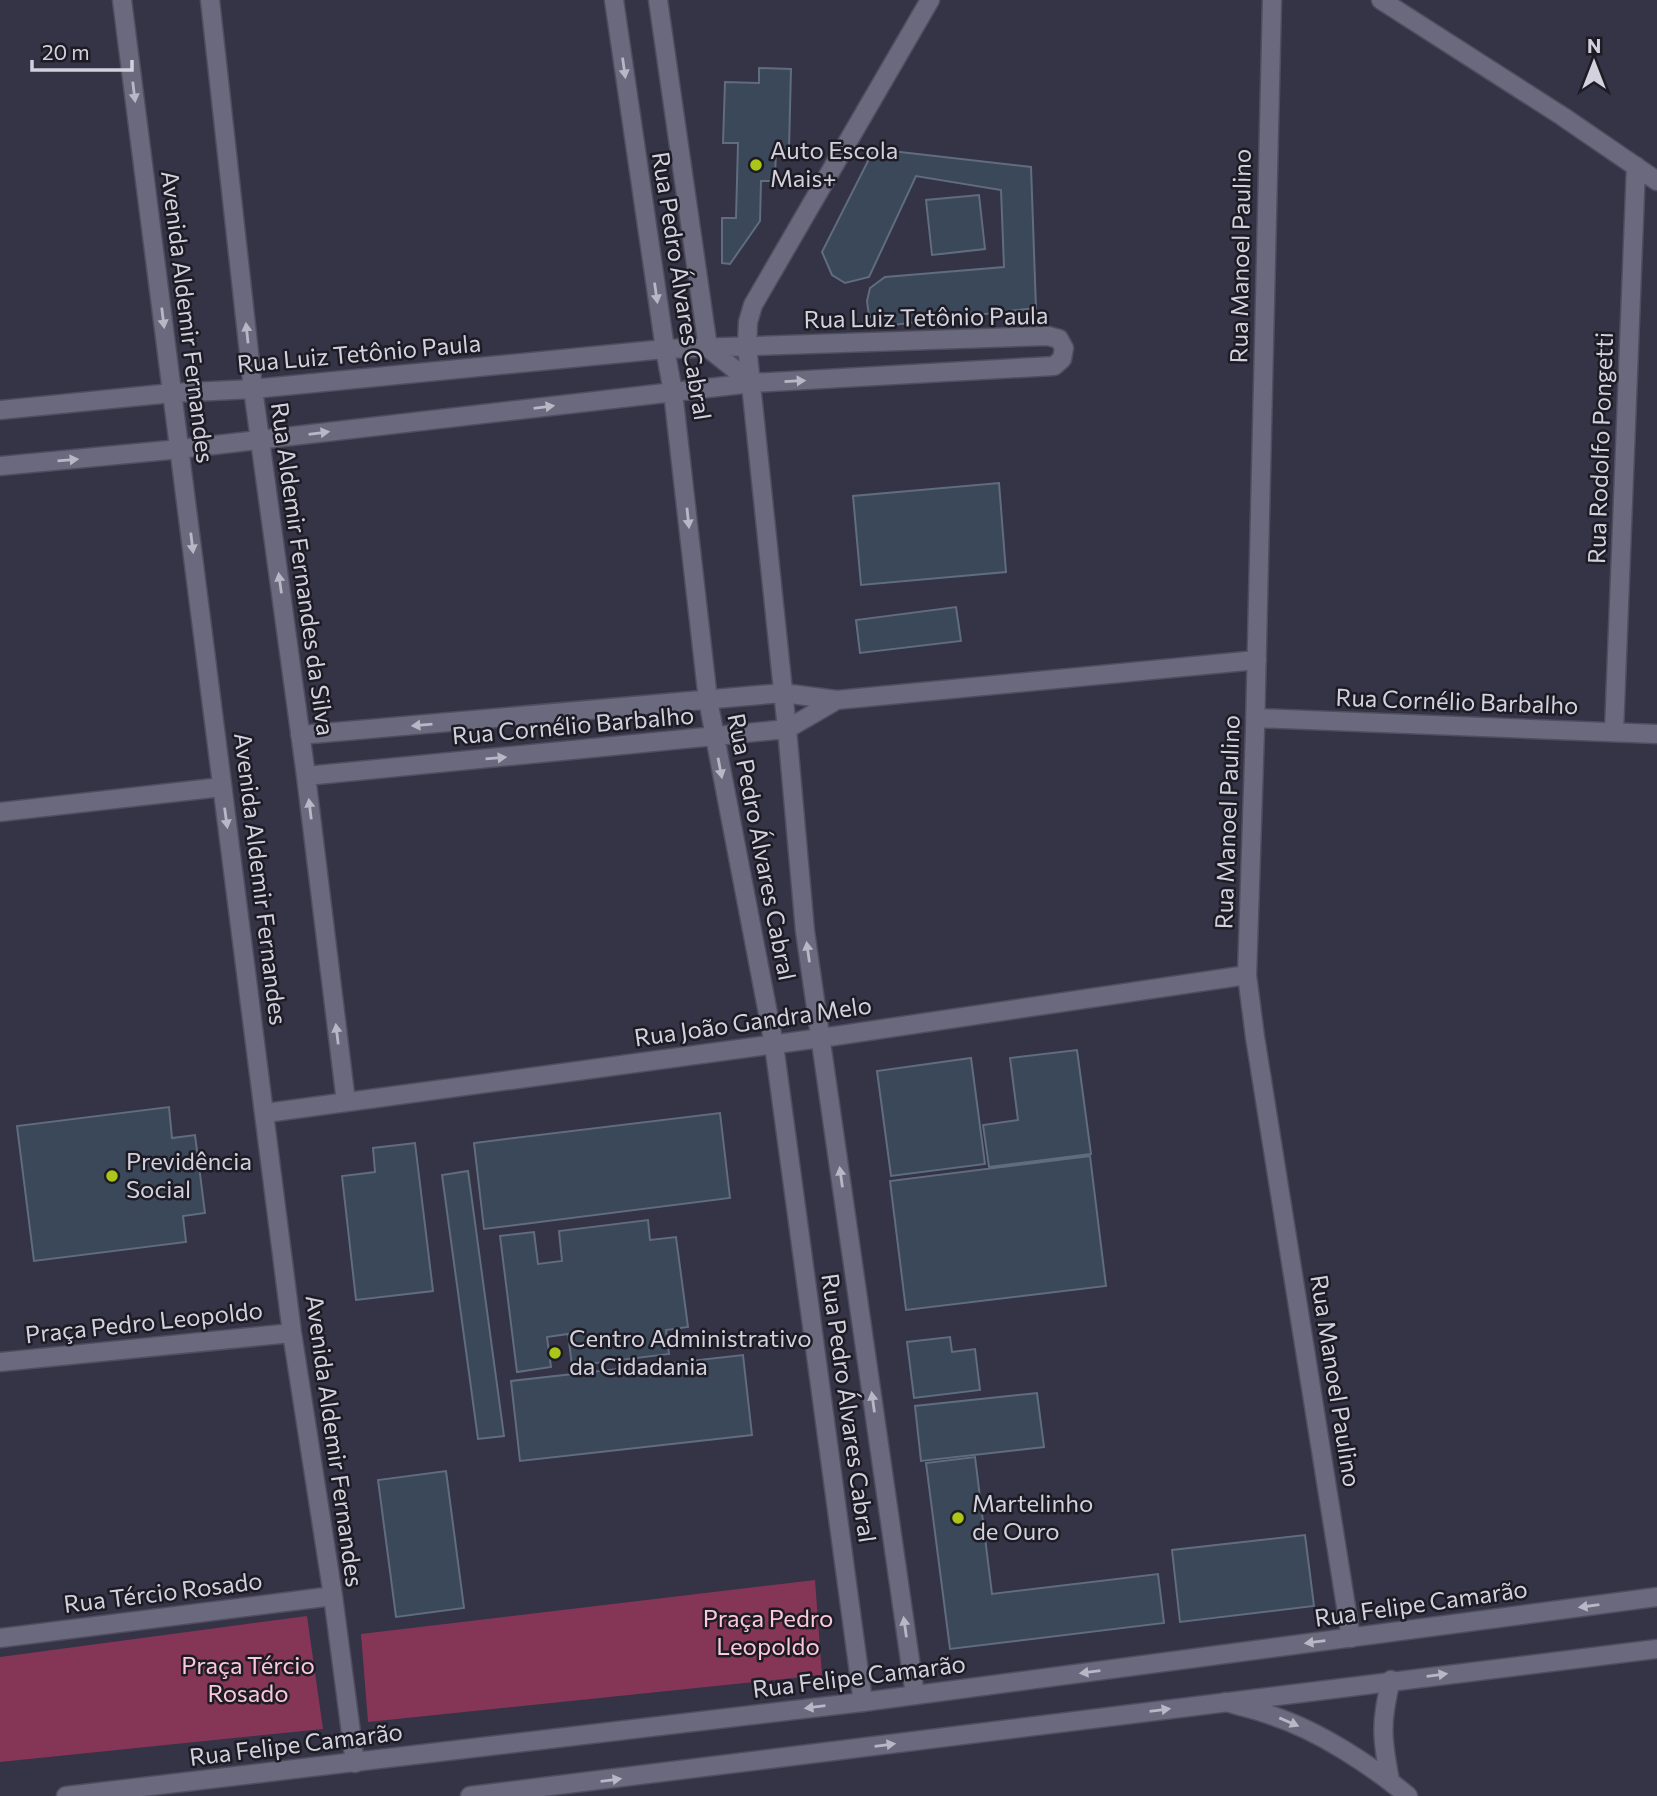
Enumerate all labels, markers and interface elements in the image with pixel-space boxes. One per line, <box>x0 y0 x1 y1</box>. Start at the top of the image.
scale bar <box>32 28 131 72</box>
north arrow <box>1559 28 1629 98</box>
text: N <box>1587 34 1601 57</box>
text: 20 m <box>42 39 90 64</box>
one-way arrow <box>618 57 629 79</box>
one-way arrow <box>128 81 139 103</box>
place label: Auto Escola Mais+ <box>770 135 898 192</box>
street label: Rua Manoel Paulino <box>1223 148 1256 364</box>
street label: Rua Pedro Álvares Cabral <box>647 149 718 422</box>
marker: Auto Escola Mais+ <box>748 157 764 173</box>
street label: Avenida Aldemir Fernandes <box>156 169 221 465</box>
one-way arrow <box>651 282 662 304</box>
street label: Rua Luiz Tetônio Paula <box>803 300 1049 333</box>
one-way arrow <box>157 307 168 329</box>
one-way arrow <box>241 322 252 344</box>
street label: Rua Luiz Tetônio Paula <box>236 327 482 378</box>
street label: Rua Rodolfo Pongetti <box>1581 331 1618 564</box>
one-way arrow <box>784 375 806 386</box>
street label: Rua Aldemir Fernandes da Silva <box>266 400 341 737</box>
one-way arrow <box>534 401 556 412</box>
one-way arrow <box>308 427 330 438</box>
one-way arrow <box>57 454 79 465</box>
one-way arrow <box>683 507 694 529</box>
one-way arrow <box>186 532 197 554</box>
one-way arrow <box>274 572 285 594</box>
street label: Rua Cornélio Barbalho <box>1335 682 1579 719</box>
street label: Rua Cornélio Barbalho <box>451 699 695 750</box>
street label: Rua Pedro Álvares Cabral <box>722 711 803 983</box>
street label: Rua Manoel Paulino <box>1208 714 1245 930</box>
one-way arrow <box>411 720 433 731</box>
street label: Avenida Aldemir Fernandes <box>229 731 294 1027</box>
one-way arrow <box>485 752 507 763</box>
one-way arrow <box>715 757 726 779</box>
one-way arrow <box>305 797 316 819</box>
one-way arrow <box>221 807 232 829</box>
one-way arrow <box>802 941 813 963</box>
street label: Rua João Gandra Melo <box>632 989 873 1052</box>
one-way arrow <box>332 1023 343 1045</box>
place label: Previdência Social <box>126 1146 252 1203</box>
one-way arrow <box>835 1166 846 1188</box>
marker: Previdência Social <box>104 1168 120 1184</box>
street label: Rua Pedro Álvares Cabral <box>816 1271 883 1544</box>
street label: Rua Manoel Paulino <box>1305 1273 1368 1489</box>
street label: Avenida Aldemir Fernandes <box>301 1293 370 1589</box>
street label: Praça Pedro Leopoldo <box>24 1295 264 1348</box>
place label: Centro Administrativo da Cidadania <box>569 1323 812 1380</box>
marker: Centro Administrativo da Cidadania <box>547 1345 563 1361</box>
one-way arrow <box>867 1391 878 1413</box>
place label: Martelinho de Ouro <box>972 1488 1093 1545</box>
marker: Martelinho de Ouro <box>950 1510 966 1526</box>
street label: Rua Tércio Rosado <box>62 1565 264 1618</box>
street label: Rua Felipe Camarão <box>1312 1573 1529 1632</box>
one-way arrow <box>1578 1601 1600 1612</box>
park label: Praça Pedro Leopoldo <box>703 1603 833 1660</box>
one-way arrow <box>899 1616 910 1638</box>
one-way arrow <box>1304 1637 1326 1648</box>
street label: Rua Felipe Camarão <box>750 1648 967 1703</box>
park label: Praça Tércio Rosado <box>181 1650 315 1707</box>
one-way arrow <box>1079 1667 1101 1678</box>
one-way arrow <box>1427 1669 1449 1680</box>
one-way arrow <box>804 1702 826 1713</box>
one-way arrow <box>1149 1704 1171 1715</box>
street label: Rua Felipe Camarão <box>187 1716 404 1771</box>
one-way arrow <box>1279 1716 1299 1728</box>
one-way arrow <box>875 1739 897 1750</box>
one-way arrow <box>600 1774 622 1785</box>

